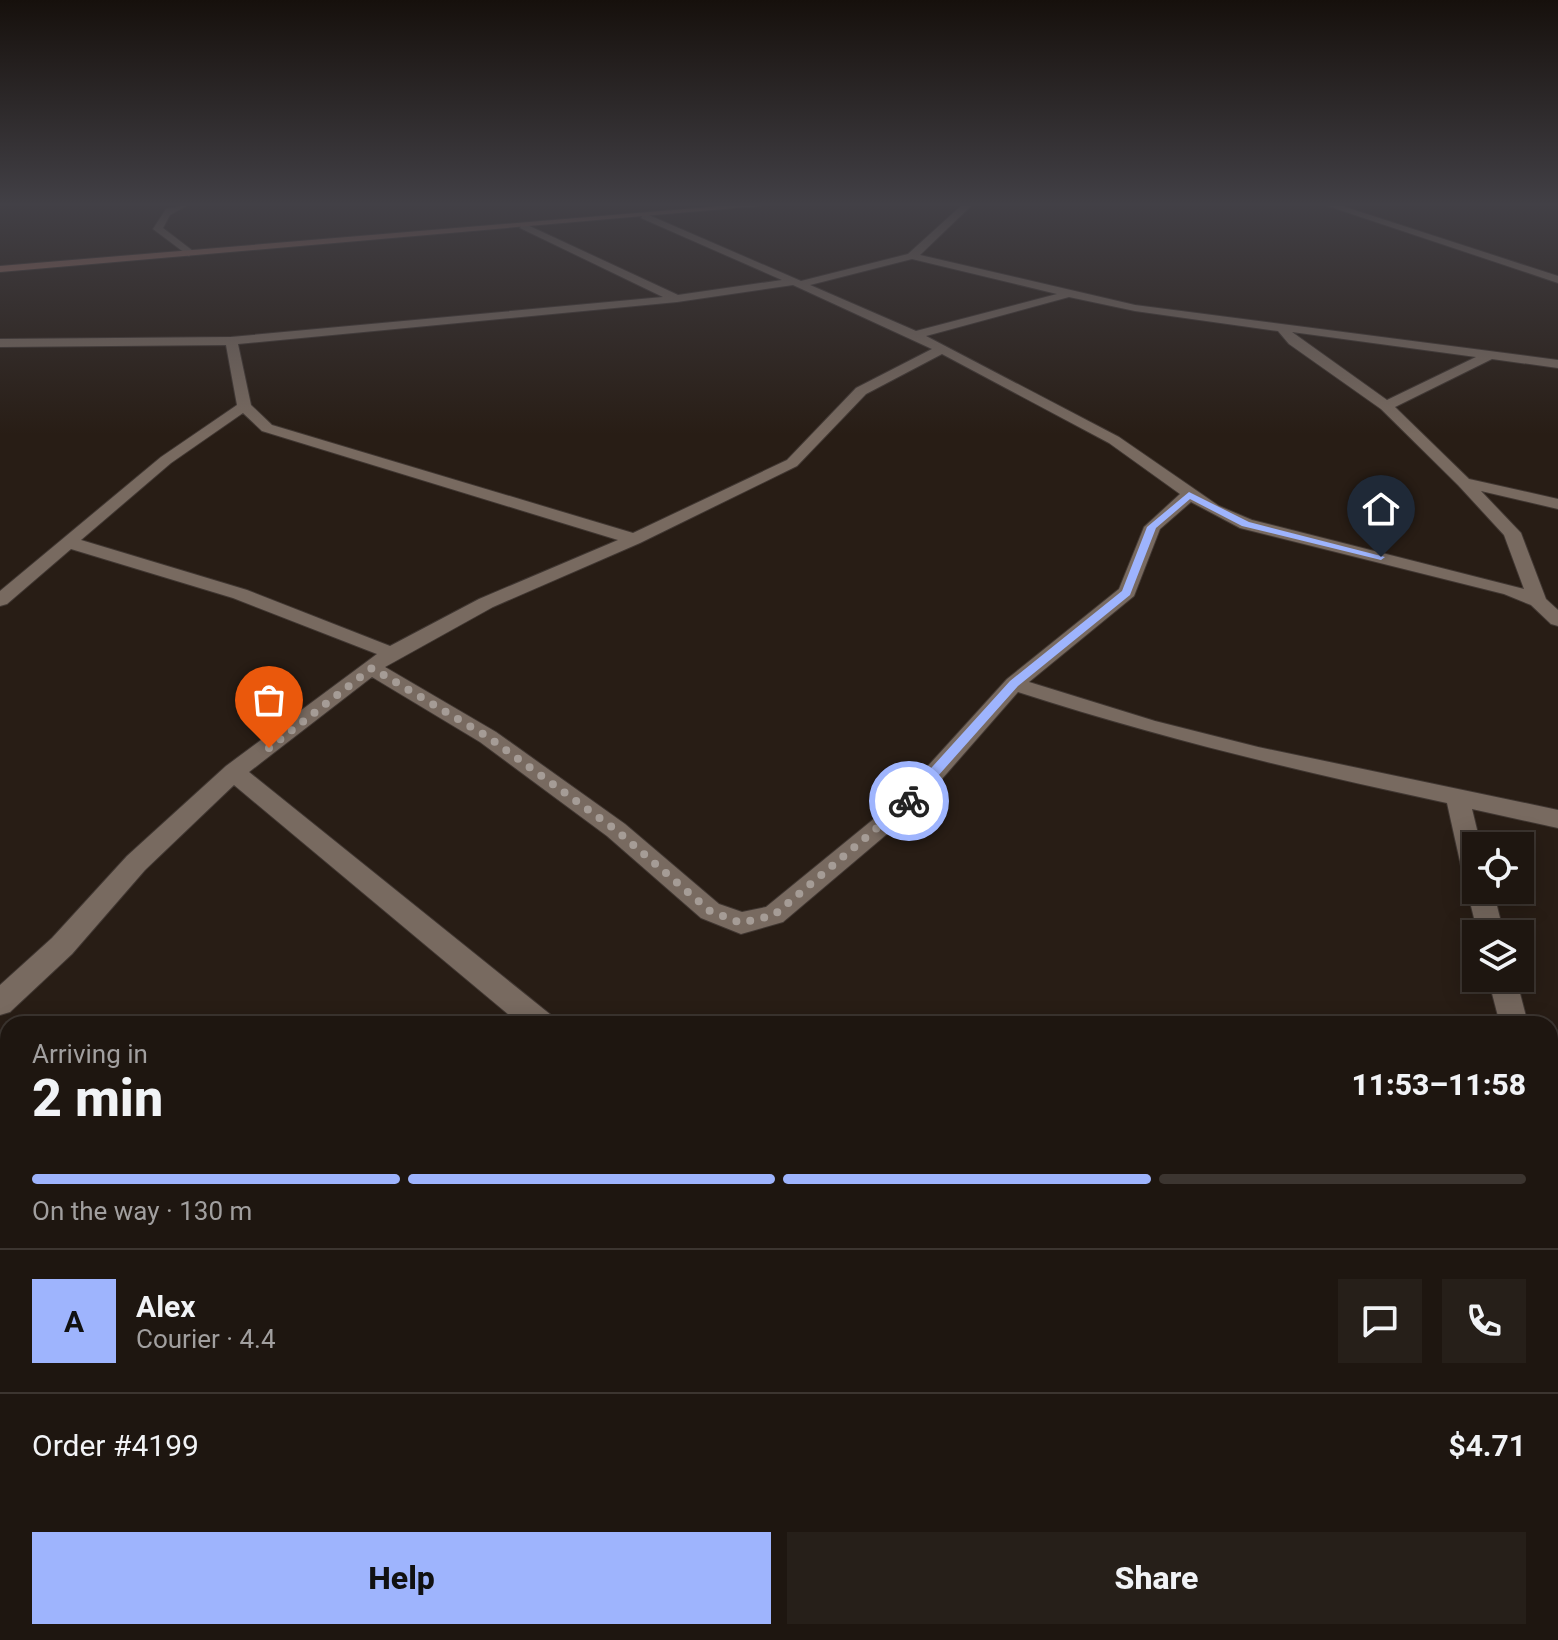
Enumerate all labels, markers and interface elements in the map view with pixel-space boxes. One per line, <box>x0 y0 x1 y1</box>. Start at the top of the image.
pin <box>1347 475 1415 557</box>
icon: home <box>1359 487 1403 531</box>
pin <box>235 666 303 748</box>
icon: bag <box>247 678 291 722</box>
courier <box>869 761 949 841</box>
icon: bike <box>887 779 931 823</box>
map controls <box>1462 832 1534 992</box>
button: locate <box>1462 832 1534 904</box>
button: layers <box>1462 920 1534 992</box>
text: Arriving in <box>32 1039 148 1069</box>
text: 11:53–11:58 <box>1351 1067 1526 1102</box>
text: 2 min <box>32 1068 163 1129</box>
text: On the way · 130 m <box>32 1196 252 1226</box>
button: chat <box>1338 1279 1422 1363</box>
button: phone <box>1442 1279 1526 1363</box>
text: Alex <box>136 1289 196 1324</box>
text: A <box>64 1304 84 1339</box>
text: Courier · 4.4 <box>136 1324 276 1354</box>
text: Order #4199 <box>32 1428 199 1463</box>
text: $4.71 <box>1448 1428 1526 1463</box>
button: Help <box>32 1532 771 1624</box>
button: Share <box>787 1532 1526 1624</box>

